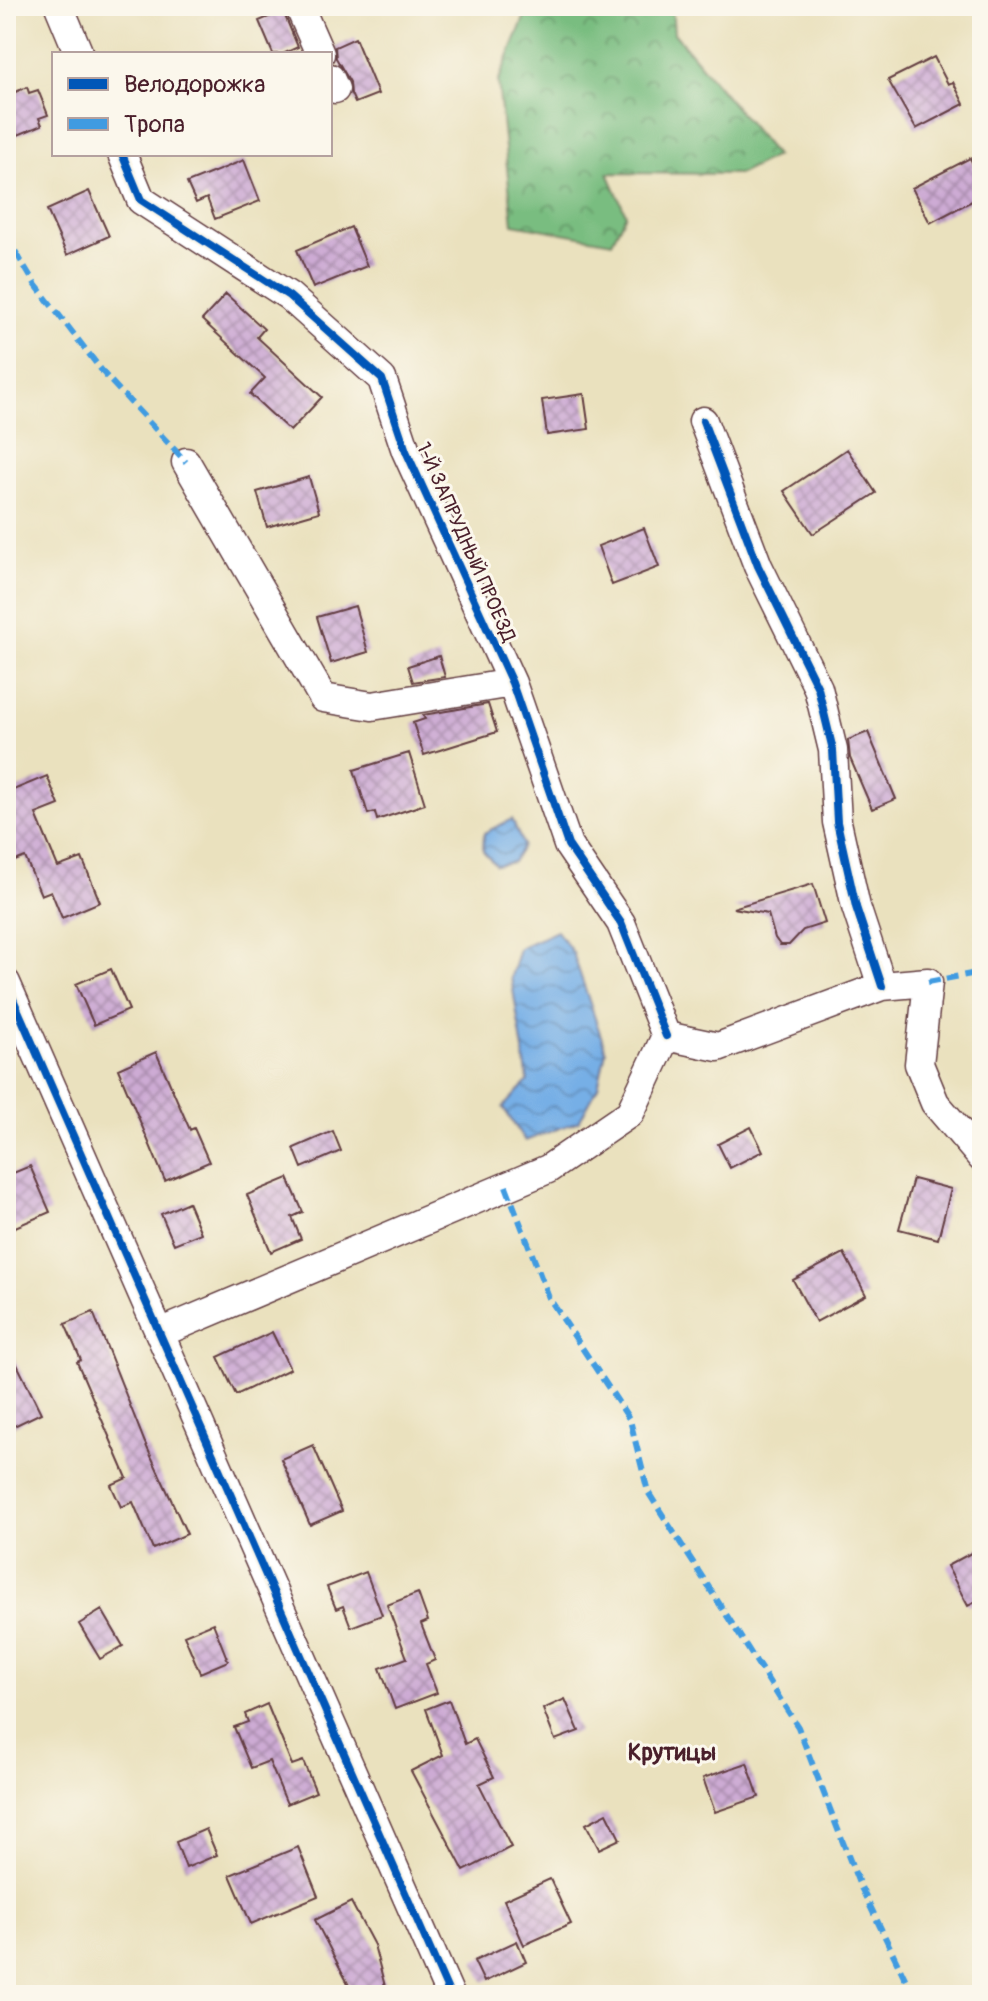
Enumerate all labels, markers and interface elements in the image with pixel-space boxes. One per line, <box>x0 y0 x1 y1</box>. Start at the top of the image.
legend <box>52 52 332 156</box>
text: Велодорожка <box>124 70 265 99</box>
text: Тропа <box>124 110 185 139</box>
street label: 1-Й ЗАПРУДНЫЙ ПРОЕЗД <box>411 438 522 647</box>
district label: Крутицы <box>628 1738 716 1767</box>

